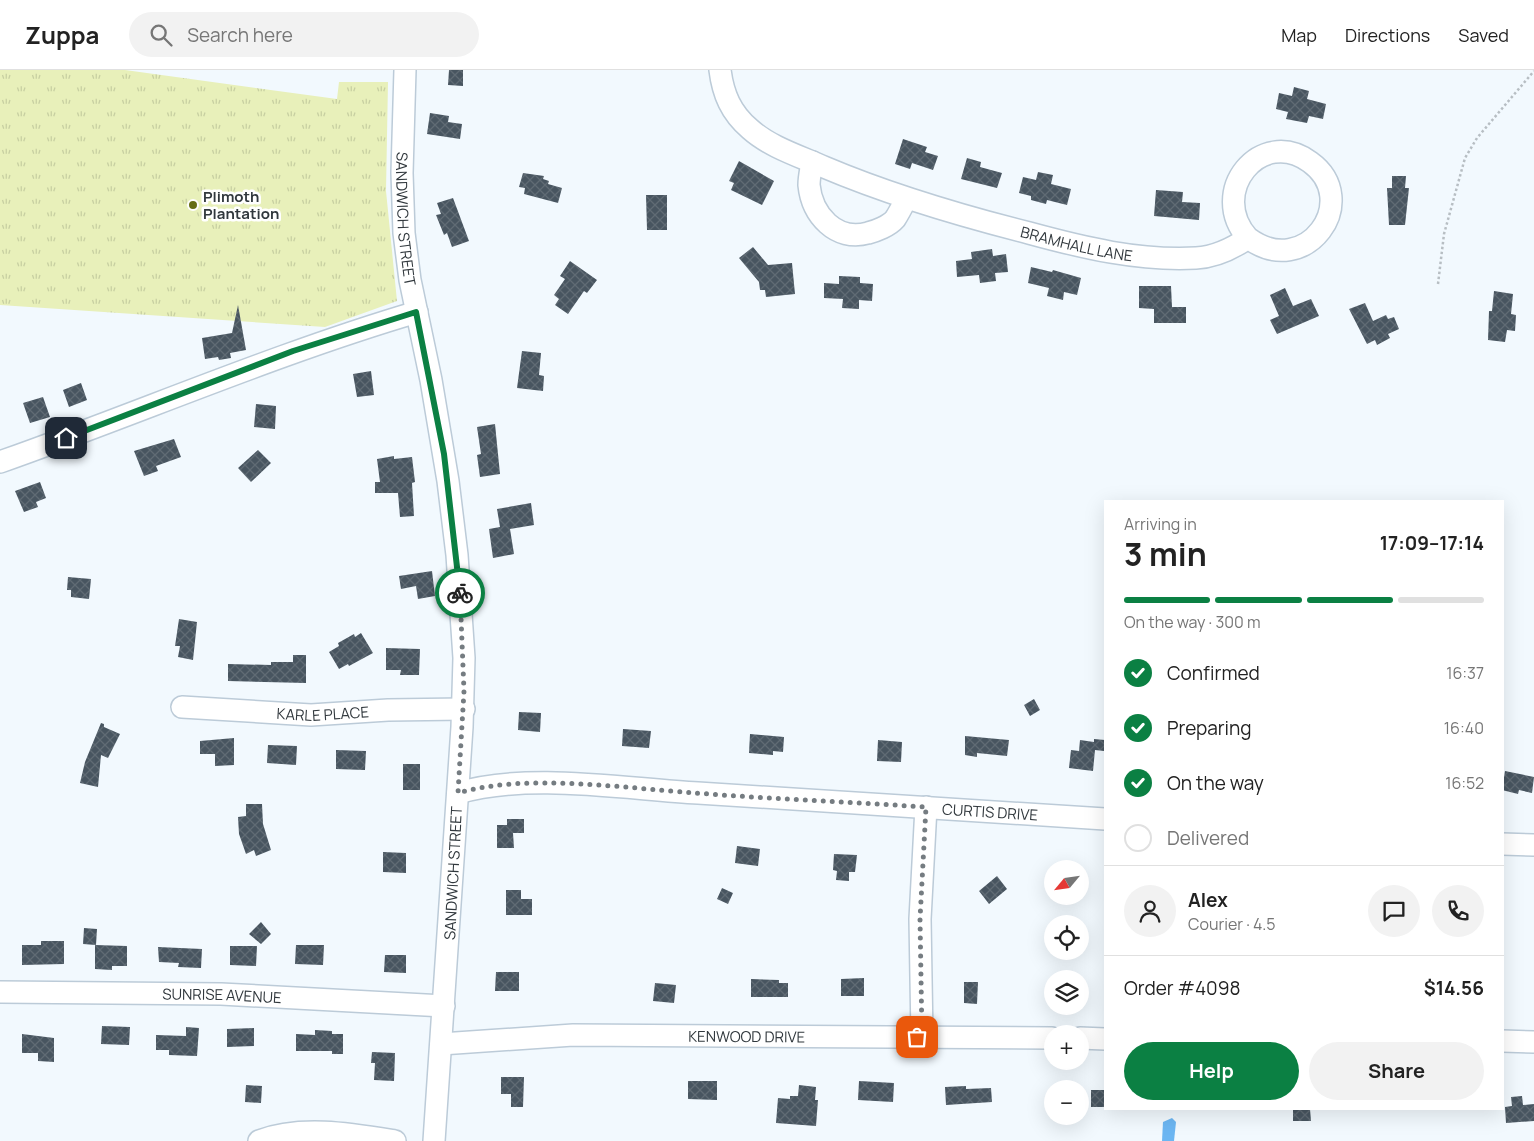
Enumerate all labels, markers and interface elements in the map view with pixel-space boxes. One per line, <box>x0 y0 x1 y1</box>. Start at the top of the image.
search box <box>129 12 479 57</box>
text: Zuppa <box>25 18 99 51</box>
icon: search <box>147 21 175 49</box>
text: Search here <box>187 22 293 48</box>
text: Map <box>1281 23 1317 47</box>
text: Directions <box>1345 23 1430 47</box>
text: Saved <box>1458 23 1509 47</box>
street label: SANDWICH STREET <box>391 152 421 288</box>
place label: Plimoth Plantation <box>203 186 279 224</box>
marker: Plimoth Plantation <box>187 199 199 211</box>
street label: BRAMHALL LANE <box>1018 221 1134 266</box>
pin <box>45 417 87 459</box>
icon: home <box>52 424 80 452</box>
text: Arriving in <box>1124 513 1197 535</box>
text: 17:09–17:14 <box>1380 530 1484 556</box>
text: 3 min <box>1124 532 1207 576</box>
courier <box>435 568 485 618</box>
icon: bike <box>446 579 474 607</box>
text: On the way · 300 m <box>1124 611 1261 633</box>
icon: check <box>1124 659 1152 687</box>
text: Confirmed <box>1167 660 1260 686</box>
text: 16:37 <box>1446 662 1484 684</box>
street label: KARLE PLACE <box>276 701 369 726</box>
icon: check <box>1124 714 1152 742</box>
text: Preparing <box>1167 715 1252 741</box>
text: 16:40 <box>1444 717 1484 739</box>
icon: check <box>1124 769 1152 797</box>
text: On the way <box>1167 770 1264 796</box>
text: 16:52 <box>1445 772 1484 794</box>
street label: CURTIS DRIVE <box>941 798 1039 825</box>
street label: SANDWICH STREET <box>439 806 467 940</box>
text: Delivered <box>1167 825 1249 851</box>
north arrow <box>1044 860 1089 905</box>
map controls <box>1044 860 1089 1125</box>
button: person <box>1124 885 1176 937</box>
button: chat <box>1368 885 1420 937</box>
button: phone <box>1432 885 1484 937</box>
text: Alex <box>1188 887 1228 913</box>
text: Courier · 4.5 <box>1188 913 1275 935</box>
button: locate <box>1044 915 1089 960</box>
button: layers <box>1044 970 1089 1015</box>
text: Order #4098 <box>1124 975 1241 1001</box>
text: $14.56 <box>1424 975 1484 1001</box>
street label: SUNRISE AVENUE <box>162 983 282 1008</box>
pin <box>896 1016 938 1058</box>
icon: bag <box>903 1023 931 1051</box>
street label: KENWOOD DRIVE <box>688 1025 805 1047</box>
button: + <box>1044 1025 1089 1070</box>
button: Help <box>1124 1042 1299 1100</box>
button: Share <box>1309 1042 1484 1100</box>
button: − <box>1044 1080 1089 1125</box>

